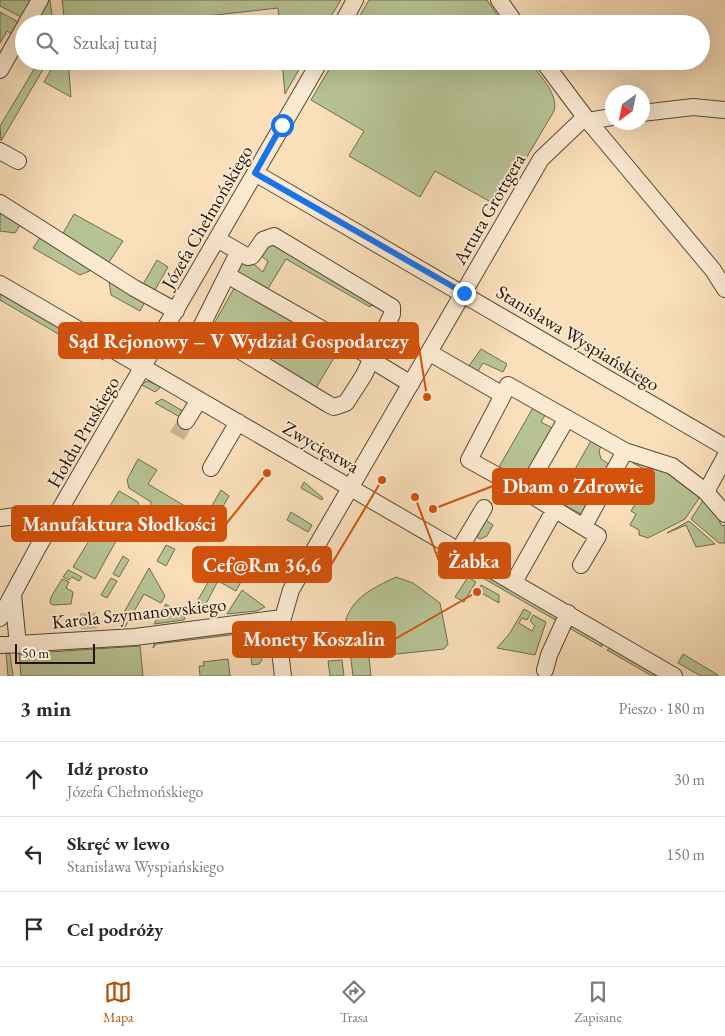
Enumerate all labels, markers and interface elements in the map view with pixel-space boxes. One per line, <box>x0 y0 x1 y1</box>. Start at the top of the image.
search box <box>15 15 710 70</box>
icon: search <box>33 29 61 57</box>
text: Szukaj tutaj <box>73 30 157 55</box>
north arrow <box>605 85 650 130</box>
route start <box>271 114 294 137</box>
street label: Józefa Chełmońskiego <box>155 141 258 295</box>
street label: Artura Grottgera <box>447 149 531 270</box>
street label: Stanisława Wyspiańskiego <box>492 279 664 397</box>
route end <box>453 282 476 305</box>
callout: Sąd Rejonowy – V Wydział Gospodarczy <box>59 323 418 358</box>
text: Sąd Rejonowy – V Wydział Gospodarczy <box>69 328 409 354</box>
street label: Hołdu Pruskiego <box>41 372 125 492</box>
street label: Zwycięstwa <box>278 415 364 479</box>
callout: Dbam o Zdrowie <box>493 469 654 504</box>
text: Dbam o Zdrowie <box>503 473 643 499</box>
callout: Manufaktura Słodkości <box>12 506 226 541</box>
text: Manufaktura Słodkości <box>22 511 216 537</box>
callout: Żabka <box>439 543 510 578</box>
callout: Cef@Rm 36,6 <box>193 547 331 582</box>
text: Żabka <box>449 548 500 574</box>
text: Cef@Rm 36,6 <box>203 552 321 578</box>
street label: Karola Szymanowskiego <box>50 591 228 635</box>
callout: Monety Koszalin <box>233 622 395 657</box>
text: Monety Koszalin <box>243 626 385 652</box>
scale bar <box>15 641 95 664</box>
text: 50 m <box>22 644 49 662</box>
text: 3 min <box>20 695 71 722</box>
text: Pieszo · 180 m <box>619 698 705 719</box>
text: Idź prosto <box>67 756 148 781</box>
icon: ahead <box>20 765 48 793</box>
text: 30 m <box>674 769 705 790</box>
text: Józefa Chełmońskiego <box>67 781 204 802</box>
text: Skręć w lewo <box>67 831 170 856</box>
icon: left <box>20 840 48 868</box>
text: 150 m <box>666 844 705 865</box>
text: Stanisława Wyspiańskiego <box>67 856 224 877</box>
icon: arrive <box>20 915 48 943</box>
text: Cel podróży <box>67 917 163 942</box>
tab: Mapa <box>103 978 134 1026</box>
tab: Trasa <box>340 978 368 1026</box>
tab: Zapisane <box>574 978 622 1026</box>

